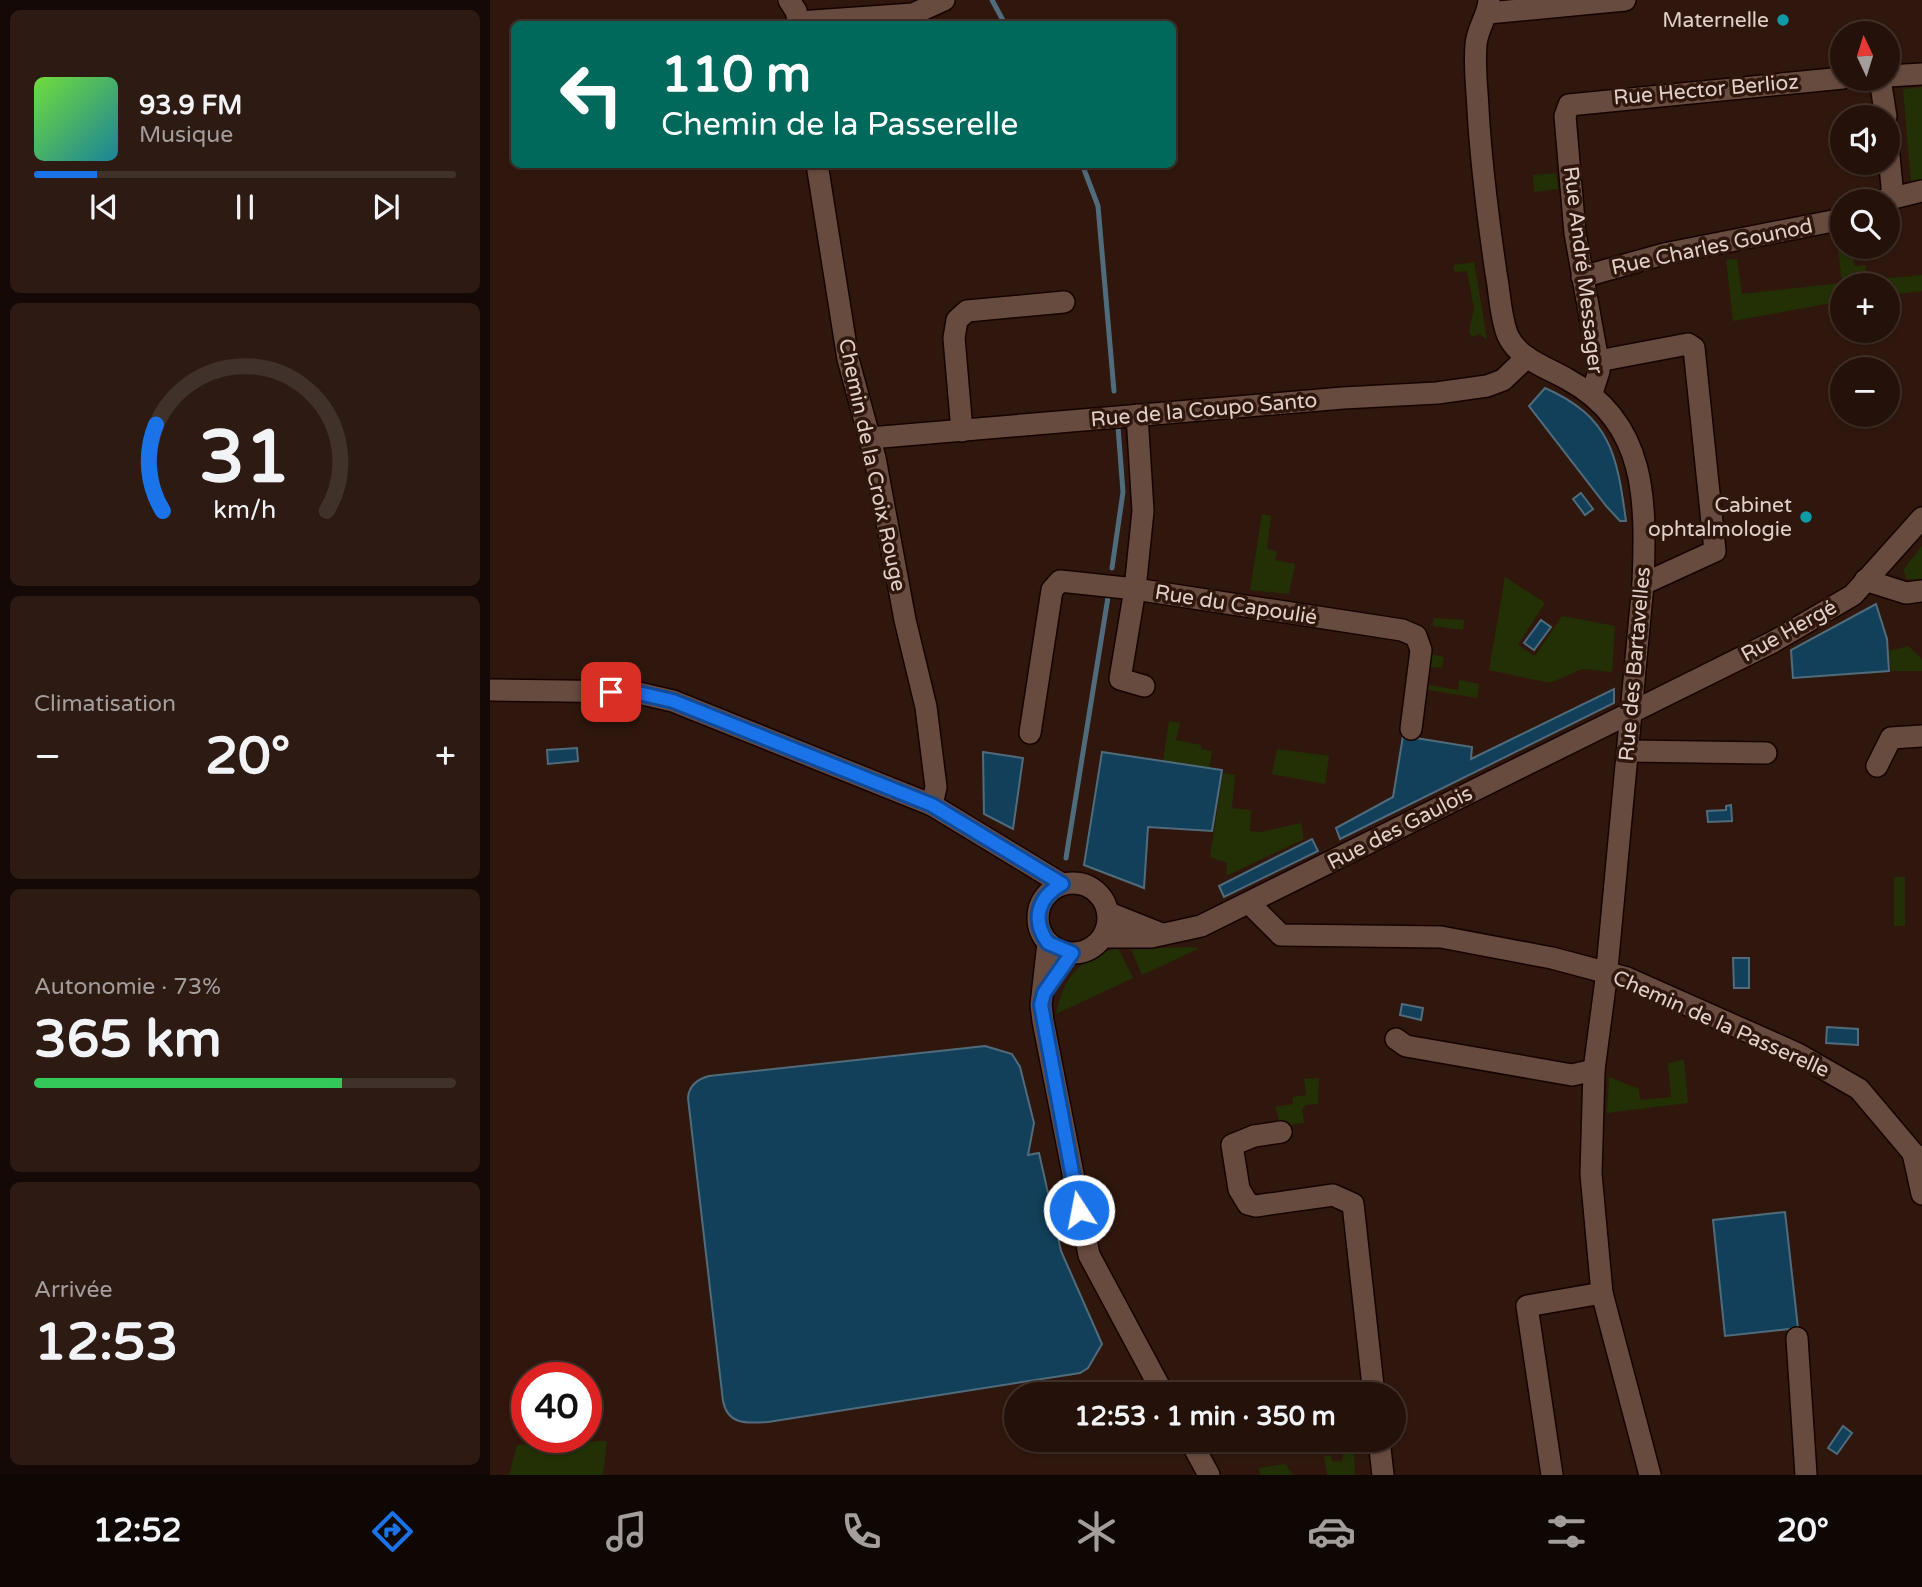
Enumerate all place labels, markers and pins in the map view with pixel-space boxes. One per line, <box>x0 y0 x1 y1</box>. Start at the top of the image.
place label: Maternelle <box>1662 8 1769 33</box>
marker: Maternelle <box>1775 12 1791 28</box>
place label: Cabinet ophtalmologie <box>1648 493 1792 542</box>
marker: Cabinet ophtalmologie <box>1798 509 1814 525</box>
pin <box>581 662 641 722</box>

